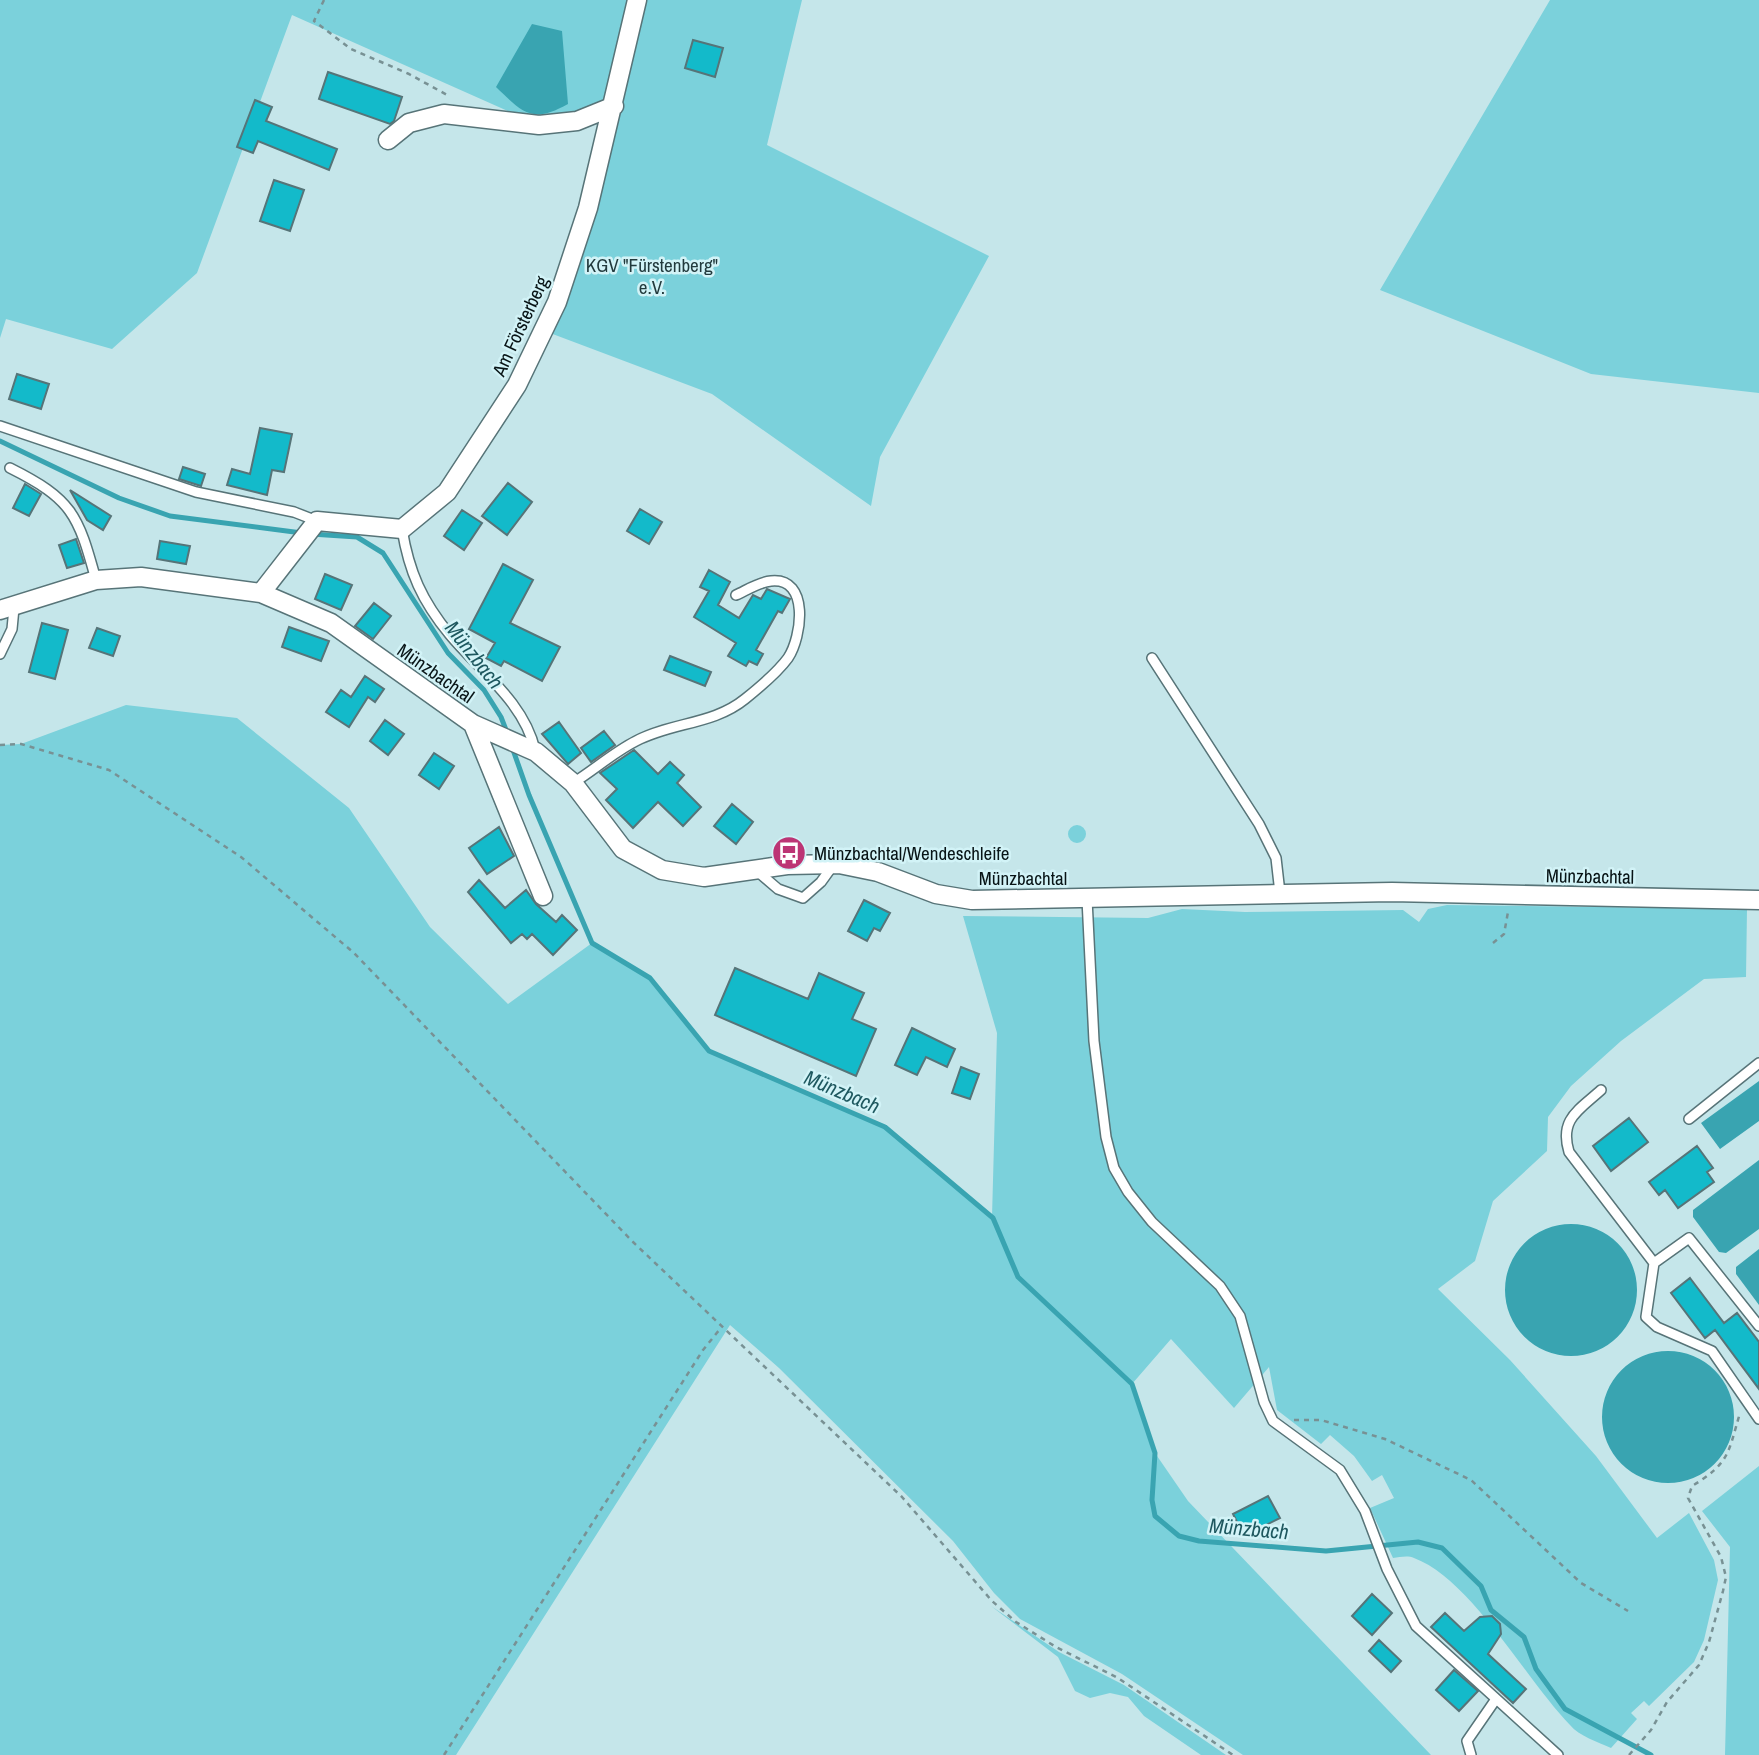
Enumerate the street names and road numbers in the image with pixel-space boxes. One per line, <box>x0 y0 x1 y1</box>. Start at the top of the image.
street label: Am Försterberg <box>485 272 555 381</box>
street label: Münzbachtal <box>392 637 480 709</box>
street label: Münzbachtal <box>1546 862 1634 890</box>
street label: Münzbachtal <box>979 865 1067 891</box>

